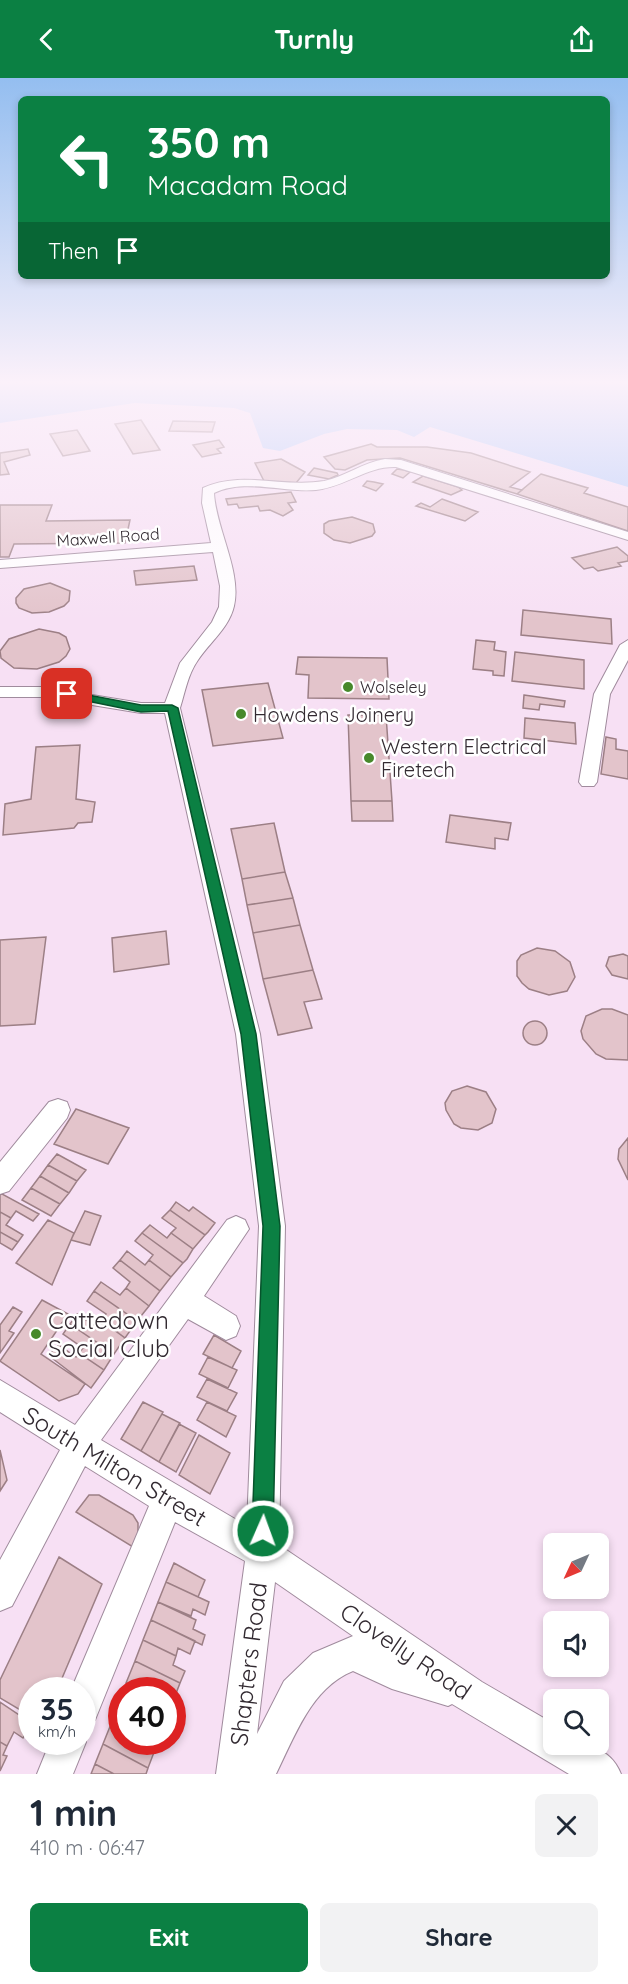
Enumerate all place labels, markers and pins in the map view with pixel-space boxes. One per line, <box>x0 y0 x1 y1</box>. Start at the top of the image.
pin <box>41 668 92 719</box>
place label: Wolseley <box>360 677 427 697</box>
marker: Wolseley <box>341 680 355 694</box>
place label: Howdens Joinery <box>253 702 414 727</box>
marker: Howdens Joinery <box>234 707 248 721</box>
place label: Western Electrical Firetech <box>381 734 547 782</box>
marker: Western Electrical Firetech <box>362 751 376 765</box>
place label: Cattedown Social Club <box>48 1305 169 1363</box>
marker: Cattedown Social Club <box>29 1327 43 1341</box>

